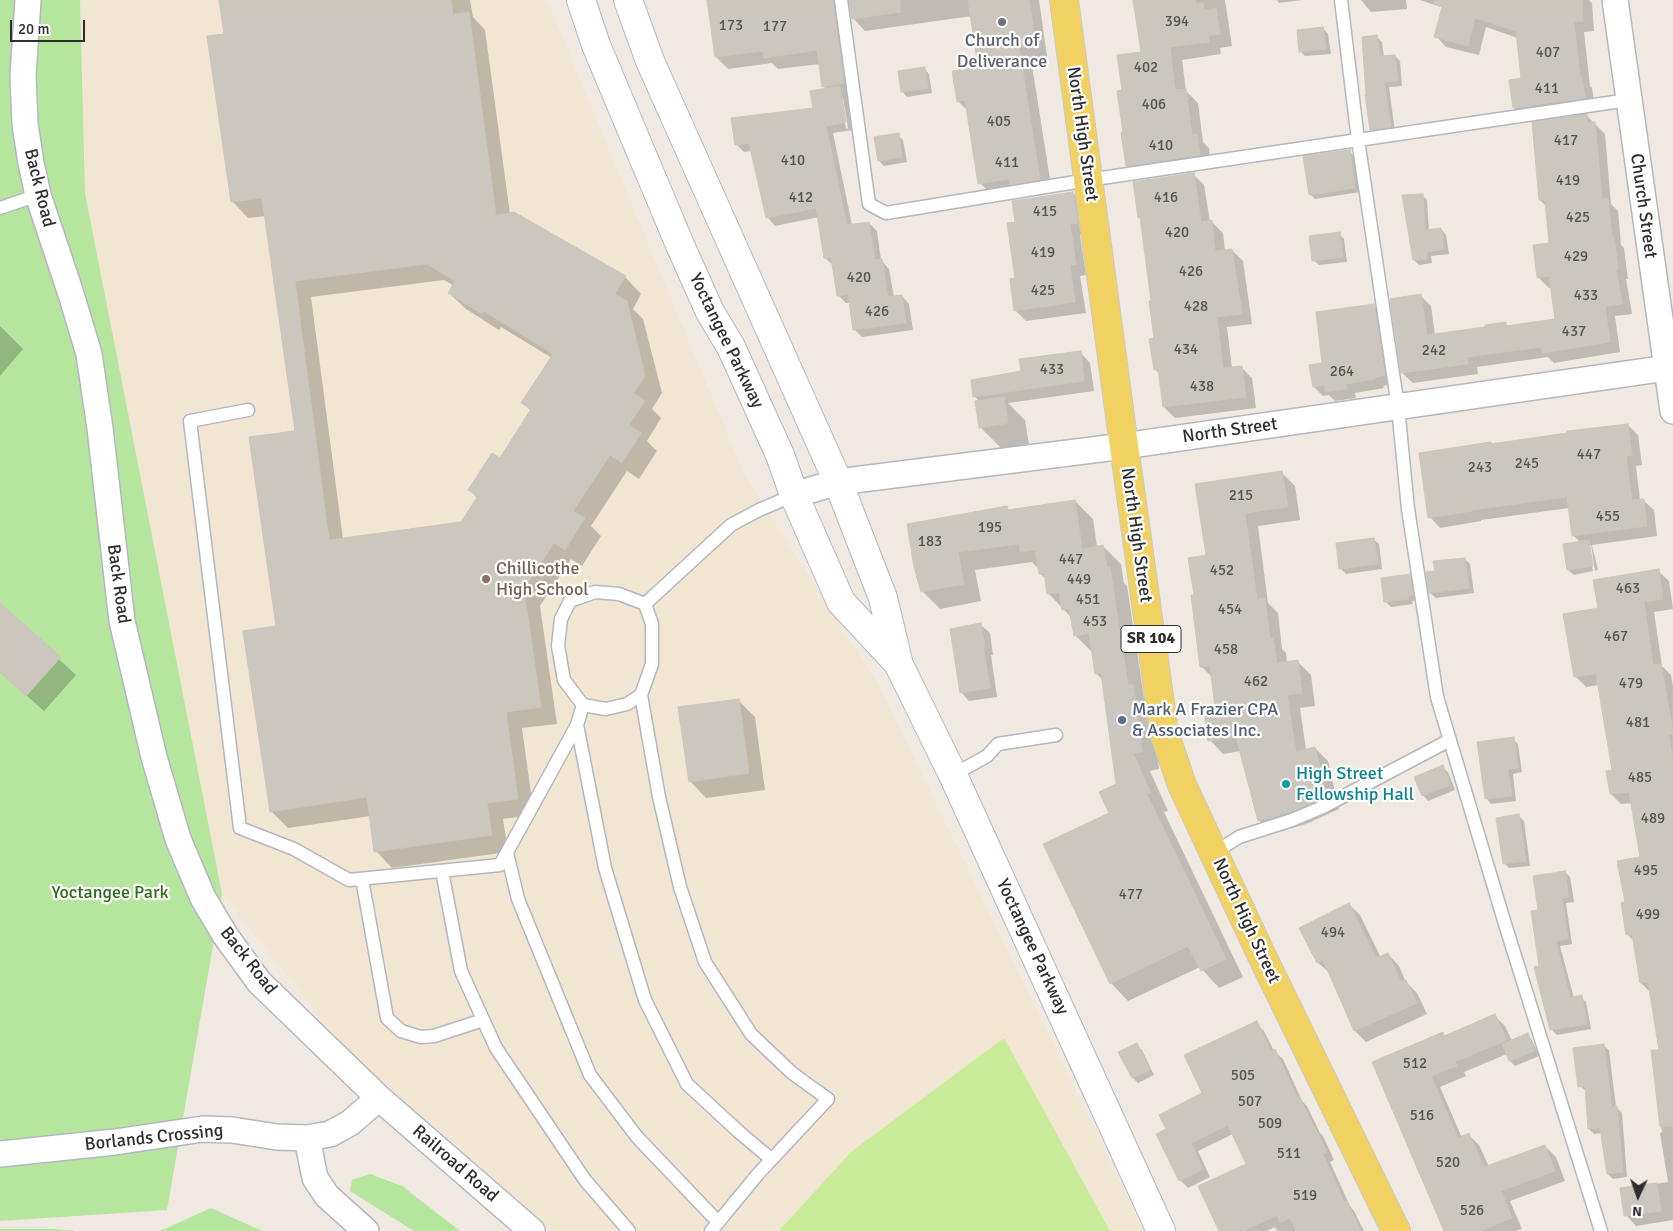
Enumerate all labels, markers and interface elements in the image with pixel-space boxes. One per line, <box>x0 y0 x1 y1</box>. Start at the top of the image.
scale bar <box>12 10 88 42</box>
house number: 394 <box>1165 13 1189 31</box>
marker: Church of Deliverance <box>996 16 1008 28</box>
house number: 173 <box>719 17 743 35</box>
house number: 177 <box>763 18 787 36</box>
text: 20 m <box>18 20 49 38</box>
place label: Church of Deliverance <box>957 30 1047 72</box>
house number: 407 <box>1536 44 1560 62</box>
house number: 402 <box>1134 59 1158 77</box>
street label: North High Street <box>1062 65 1102 203</box>
house number: 411 <box>1535 80 1559 98</box>
house number: 406 <box>1142 96 1166 114</box>
house number: 405 <box>987 113 1011 131</box>
house number: 417 <box>1554 132 1578 150</box>
house number: 410 <box>1149 137 1173 155</box>
street label: Back Road <box>19 147 59 229</box>
house number: 410 <box>781 152 805 170</box>
street label: Church Street <box>1625 152 1661 260</box>
house number: 411 <box>995 154 1019 172</box>
house number: 419 <box>1556 172 1580 190</box>
house number: 412 <box>789 189 813 207</box>
house number: 416 <box>1154 189 1178 207</box>
house number: 415 <box>1033 203 1057 221</box>
house number: 425 <box>1566 209 1590 227</box>
house number: 420 <box>1165 224 1189 242</box>
house number: 419 <box>1031 244 1055 262</box>
house number: 429 <box>1564 248 1588 266</box>
house number: 426 <box>1179 263 1203 281</box>
house number: 420 <box>847 269 871 287</box>
street label: Yoctangee Parkway <box>684 270 768 412</box>
house number: 425 <box>1031 282 1055 300</box>
house number: 433 <box>1574 287 1598 305</box>
house number: 428 <box>1184 298 1208 316</box>
house number: 426 <box>865 303 889 321</box>
house number: 437 <box>1562 323 1586 341</box>
house number: 434 <box>1174 341 1198 359</box>
house number: 242 <box>1422 342 1446 360</box>
house number: 433 <box>1040 361 1064 379</box>
house number: 264 <box>1330 363 1354 381</box>
house number: 438 <box>1190 378 1214 396</box>
street label: North Street <box>1181 414 1279 448</box>
house number: 447 <box>1577 446 1601 464</box>
house number: 245 <box>1515 455 1539 473</box>
house number: 243 <box>1468 459 1492 477</box>
street label: North High Street <box>1116 466 1156 604</box>
house number: 215 <box>1229 487 1253 505</box>
house number: 455 <box>1596 508 1620 526</box>
house number: 195 <box>978 519 1002 537</box>
house number: 183 <box>918 533 942 551</box>
street label: Back Road <box>102 543 134 625</box>
house number: 447 <box>1059 551 1083 569</box>
place label: Chillicothe High School <box>496 558 589 600</box>
house number: 452 <box>1210 562 1234 580</box>
house number: 449 <box>1067 571 1091 589</box>
marker: Chillicothe High School <box>480 573 492 585</box>
house number: 463 <box>1616 580 1640 598</box>
house number: 451 <box>1076 591 1100 609</box>
house number: 454 <box>1218 601 1242 619</box>
house number: 453 <box>1083 613 1107 631</box>
road number: SR 104 <box>1121 626 1181 652</box>
house number: 467 <box>1604 628 1628 646</box>
house number: 458 <box>1214 641 1238 659</box>
house number: 462 <box>1244 673 1268 691</box>
house number: 479 <box>1619 675 1643 693</box>
place label: Mark A Frazier CPA & Associates Inc. <box>1132 699 1278 742</box>
marker: Mark A Frazier CPA & Associates Inc. <box>1116 714 1128 726</box>
house number: 481 <box>1626 714 1650 732</box>
place label: High Street Fellowship Hall <box>1296 763 1414 806</box>
house number: 485 <box>1628 769 1652 787</box>
marker: High Street Fellowship Hall <box>1280 778 1292 790</box>
house number: 489 <box>1641 810 1665 828</box>
street label: North High Street <box>1208 855 1284 987</box>
house number: 495 <box>1634 862 1658 880</box>
street label: Yoctangee Parkway <box>991 876 1073 1018</box>
park label: Yoctangee Park <box>51 882 169 904</box>
house number: 477 <box>1119 886 1143 904</box>
house number: 499 <box>1636 906 1660 924</box>
street label: Back Road <box>215 923 281 999</box>
house number: 494 <box>1321 924 1345 942</box>
house number: 512 <box>1403 1055 1427 1073</box>
house number: 505 <box>1231 1067 1255 1085</box>
house number: 507 <box>1238 1093 1262 1111</box>
house number: 516 <box>1410 1107 1434 1125</box>
house number: 509 <box>1258 1115 1282 1133</box>
street label: Borlands Crossing <box>84 1120 224 1156</box>
street label: Railroad Road <box>408 1121 502 1207</box>
house number: 511 <box>1277 1145 1301 1163</box>
house number: 520 <box>1436 1154 1460 1172</box>
north arrow <box>1613 1171 1663 1221</box>
house number: 519 <box>1293 1187 1317 1205</box>
house number: 526 <box>1460 1202 1484 1220</box>
text: N <box>1632 1203 1643 1220</box>

